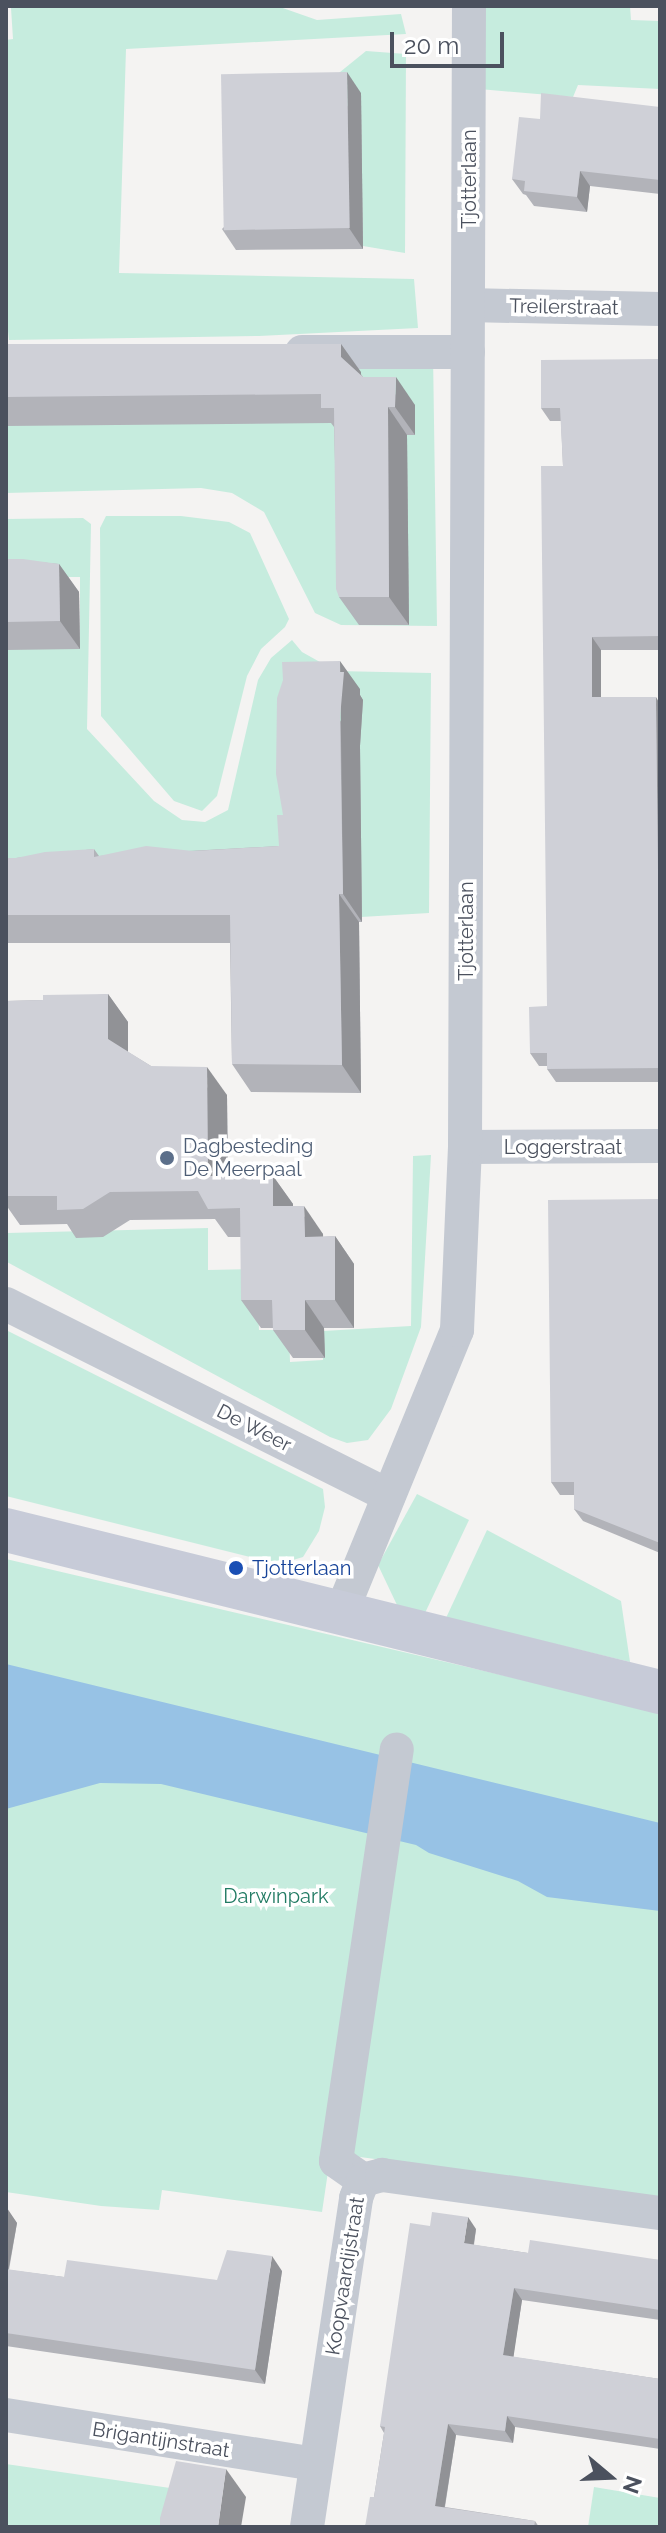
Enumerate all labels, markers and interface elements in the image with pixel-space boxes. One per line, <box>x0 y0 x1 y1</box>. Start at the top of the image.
scale bar <box>394 16 508 66</box>
text: 20 m <box>404 31 459 60</box>
street label: Tjotterlaan <box>457 129 481 229</box>
street label: Treilerstraat <box>509 294 619 320</box>
street label: Tjotterlaan <box>454 881 478 981</box>
place label: Dagbesteding De Meerpaal <box>183 1134 313 1181</box>
street label: Loggerstraat <box>504 1135 622 1159</box>
marker: Dagbesteding De Meerpaal <box>158 1149 176 1167</box>
street label: De Weer <box>212 1399 296 1457</box>
place label: Tjotterlaan <box>252 1556 351 1580</box>
marker: Tjotterlaan <box>227 1559 245 1577</box>
park label: Darwinpark <box>223 1884 329 1908</box>
street label: Koopvaardijstraat <box>321 2195 369 2357</box>
street label: Brigantijnstraat <box>91 2417 231 2463</box>
north arrow <box>570 2437 650 2517</box>
text: N <box>618 2473 648 2497</box>

